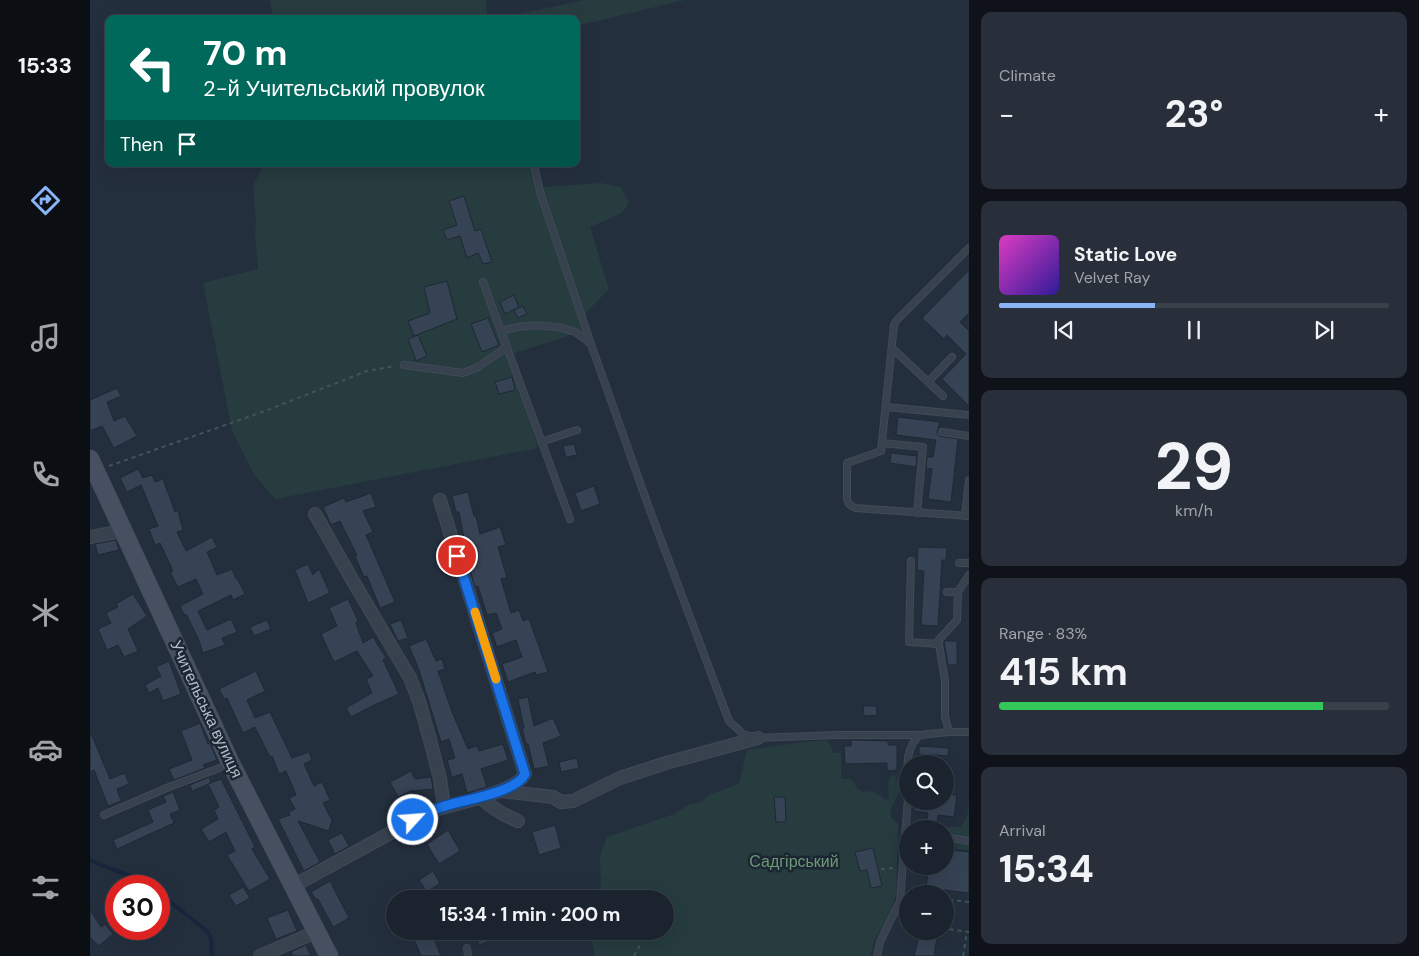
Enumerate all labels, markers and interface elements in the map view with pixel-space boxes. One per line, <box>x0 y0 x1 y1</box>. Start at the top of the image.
text: 70 m <box>203 30 287 76</box>
icon: left <box>120 35 185 100</box>
text: 15:33 <box>18 51 72 80</box>
text: Climate <box>999 65 1056 86</box>
text: 2-й Учительський провулок <box>203 74 485 103</box>
text: 23° <box>1165 89 1223 139</box>
text: − <box>999 96 1014 133</box>
text: + <box>1374 96 1389 133</box>
icon: arrive <box>173 130 201 158</box>
text: Then <box>120 132 163 157</box>
icon: directions <box>28 183 63 218</box>
text: Static Love <box>1074 242 1177 267</box>
text: Velvet Ray <box>1074 267 1150 288</box>
icon: previous <box>1050 316 1078 344</box>
icon: pause <box>1180 316 1208 344</box>
icon: next <box>1310 316 1338 344</box>
icon: music <box>28 320 63 355</box>
text: 29 <box>1155 425 1233 509</box>
icon: phone <box>28 457 63 492</box>
text: km/h <box>1175 500 1213 521</box>
pin <box>436 535 478 577</box>
icon: arrive <box>443 542 471 570</box>
icon: climate <box>28 595 63 630</box>
text: Range · 83% <box>999 623 1087 644</box>
street label: Учительська вулиця <box>165 637 248 781</box>
text: 415 km <box>999 647 1128 697</box>
icon: car <box>28 732 63 767</box>
map controls <box>899 755 954 940</box>
button: search <box>899 755 954 810</box>
position arrow <box>386 793 438 845</box>
button: + <box>899 820 954 875</box>
text: Arrival <box>999 820 1046 841</box>
text: 15:34 <box>999 844 1094 894</box>
park label: Садгірський <box>749 851 839 872</box>
icon: filters <box>28 870 63 905</box>
speed limit sign: 30 <box>105 875 170 940</box>
button: − <box>899 885 954 940</box>
text: 15:34 · 1 min · 200 m <box>440 902 620 927</box>

